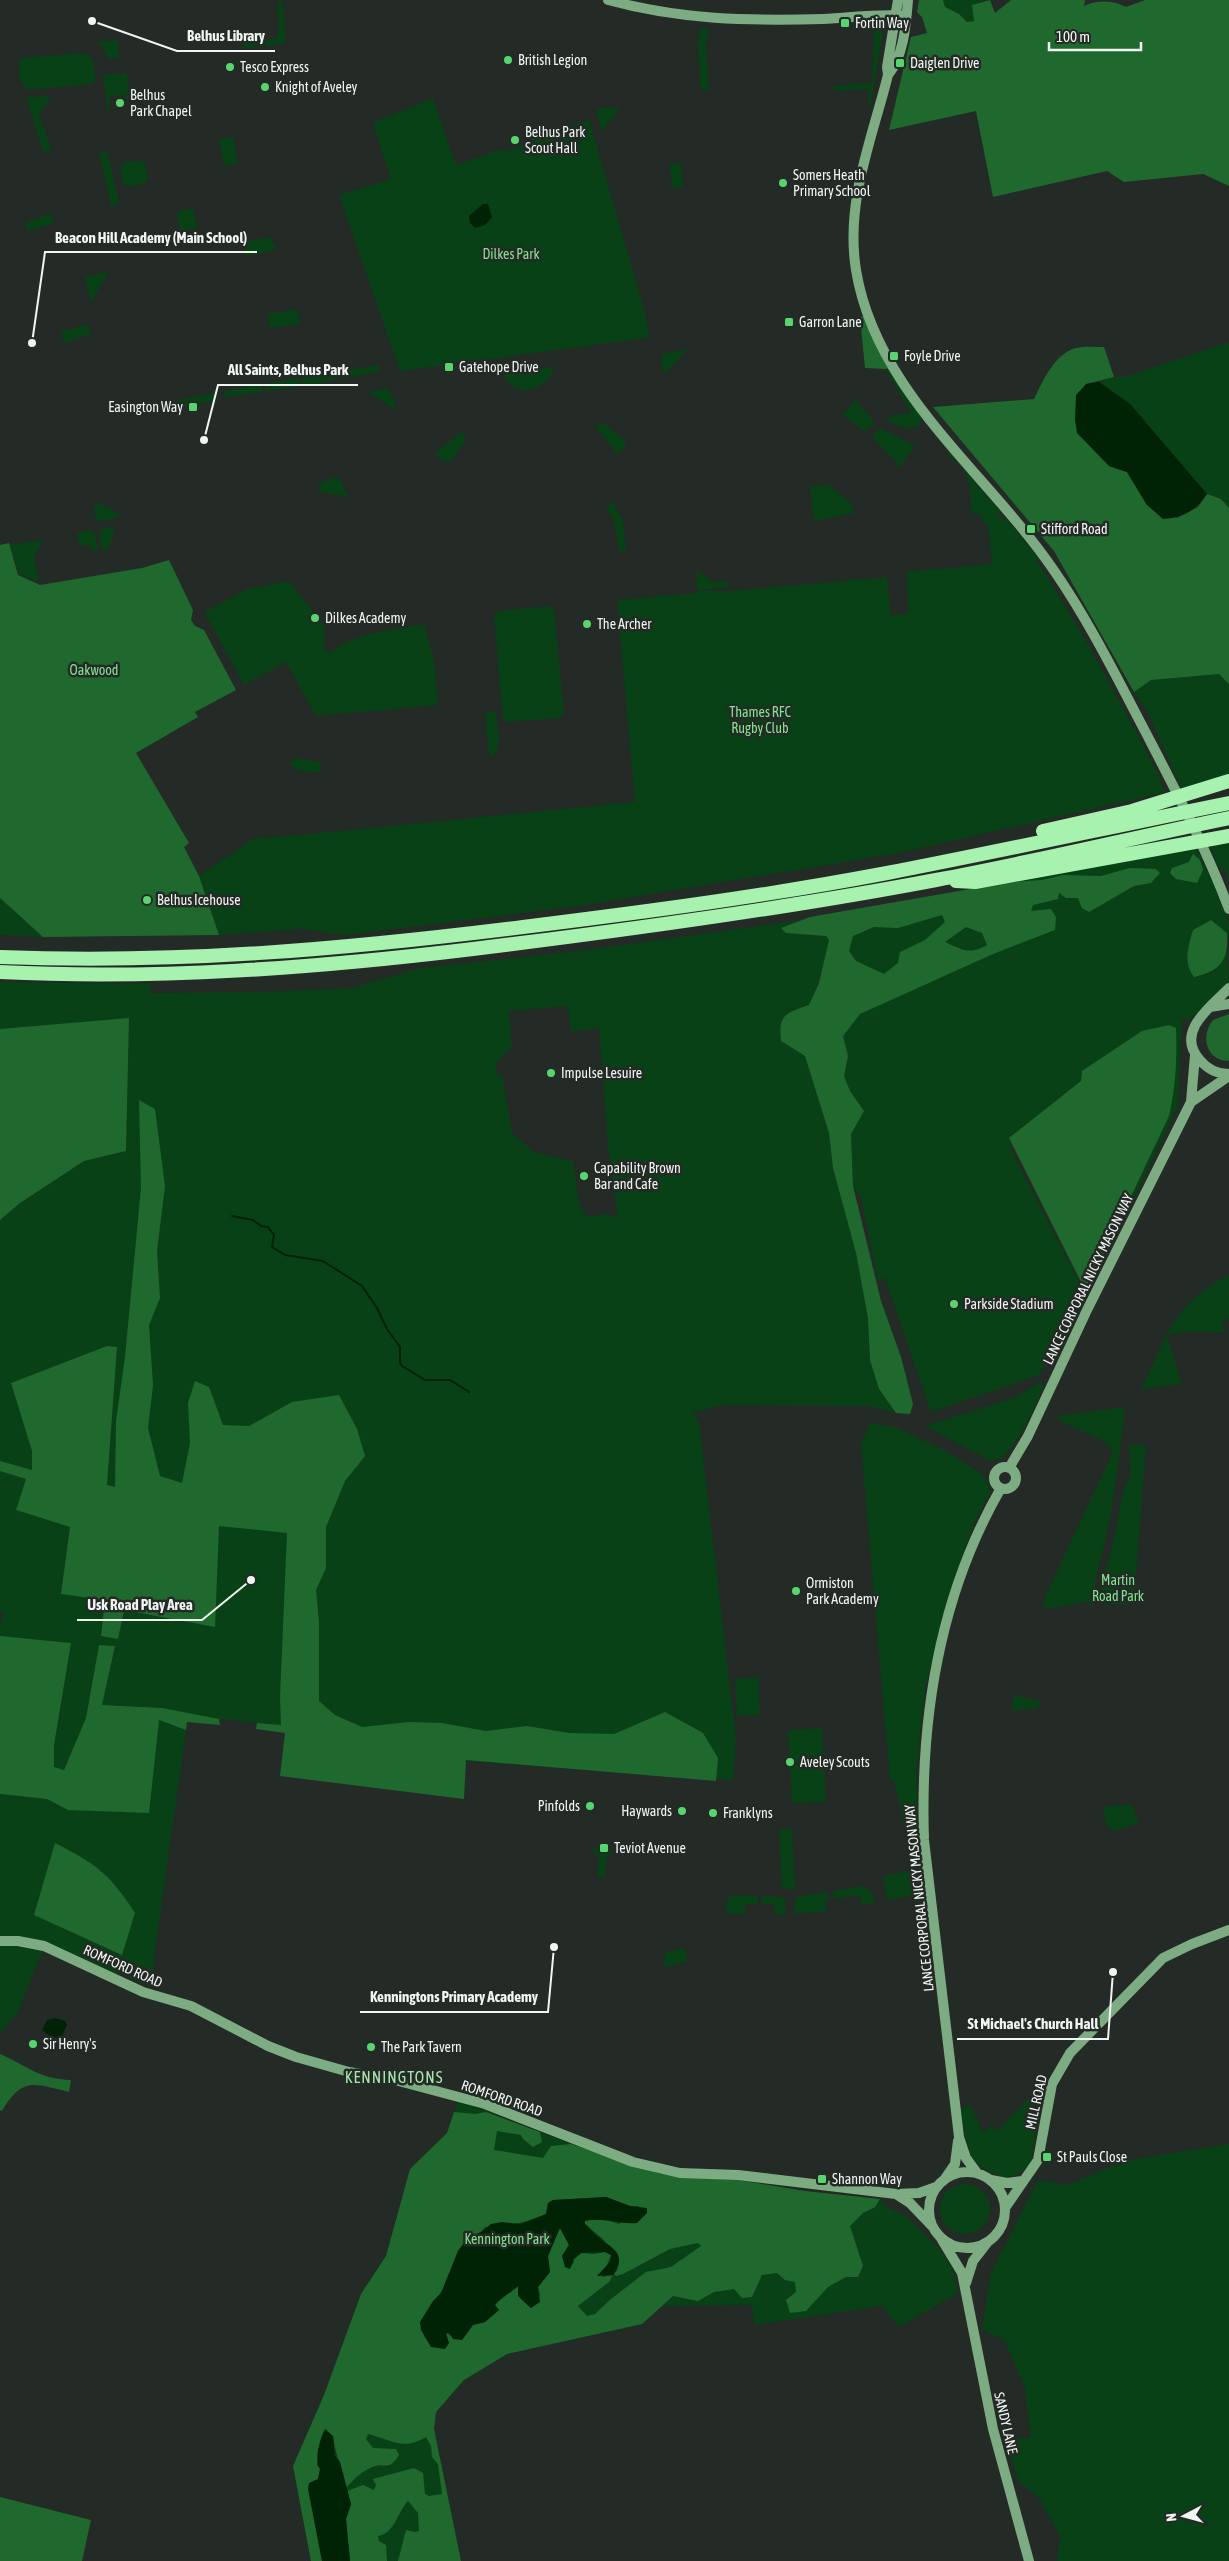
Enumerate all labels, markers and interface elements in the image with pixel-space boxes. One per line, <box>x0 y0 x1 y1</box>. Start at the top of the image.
place label: Fortin Way <box>855 15 909 31</box>
marker: Fortin Way <box>839 17 851 29</box>
scale bar <box>1049 20 1142 52</box>
callout: Belhus Library <box>177 21 275 51</box>
text: Belhus Library <box>187 27 266 44</box>
text: 100 m <box>1056 28 1090 45</box>
place label: British Legion <box>518 52 587 68</box>
marker: British Legion <box>502 54 514 66</box>
place label: Daiglen Drive <box>910 55 979 71</box>
marker: Daiglen Drive <box>894 57 906 69</box>
place label: Tesco Express <box>240 59 309 75</box>
marker: Tesco Express <box>224 61 236 73</box>
place label: Knight of Aveley <box>275 79 358 95</box>
marker: Knight of Aveley <box>259 81 271 93</box>
place label: Belhus Park Chapel <box>130 87 192 119</box>
marker: Belhus Park Chapel <box>114 97 126 109</box>
place label: Belhus Park Scout Hall <box>525 124 586 156</box>
marker: Belhus Park Scout Hall <box>509 134 521 146</box>
place label: Somers Heath Primary School <box>793 167 871 199</box>
marker: Somers Heath Primary School <box>777 177 789 189</box>
callout: Beacon Hill Academy (Main School) <box>45 222 257 252</box>
text: Beacon Hill Academy (Main School) <box>55 229 247 246</box>
park label: Dilkes Park <box>482 246 540 262</box>
place label: Garron Lane <box>799 314 862 330</box>
marker: Garron Lane <box>783 316 795 328</box>
place label: Foyle Drive <box>904 348 961 364</box>
marker: Foyle Drive <box>888 350 900 362</box>
callout: All Saints, Belhus Park <box>218 355 358 385</box>
place label: Gatehope Drive <box>459 359 539 375</box>
text: All Saints, Belhus Park <box>227 361 349 378</box>
marker: Gatehope Drive <box>443 361 455 373</box>
place label: Easington Way <box>108 399 183 415</box>
marker: Easington Way <box>187 401 199 413</box>
place label: Stifford Road <box>1041 521 1108 537</box>
marker: Stifford Road <box>1025 523 1037 535</box>
place label: Dilkes Academy <box>325 610 406 626</box>
marker: Dilkes Academy <box>309 612 321 624</box>
place label: The Archer <box>597 616 652 632</box>
marker: The Archer <box>581 618 593 630</box>
park label: Oakwood <box>70 662 118 678</box>
park label: Thames RFC Rugby Club <box>729 704 791 736</box>
place label: Belhus Icehouse <box>157 892 241 908</box>
marker: Belhus Icehouse <box>141 894 153 906</box>
place label: Impulse Lesuire <box>561 1065 642 1081</box>
marker: Impulse Lesuire <box>545 1067 557 1079</box>
place label: Capability Brown Bar and Cafe <box>594 1160 681 1192</box>
marker: Capability Brown Bar and Cafe <box>578 1170 590 1182</box>
street label: LANCE CORPORAL NICKY MASON WAY <box>1040 1190 1137 1367</box>
place label: Parkside Stadium <box>964 1296 1054 1312</box>
marker: Parkside Stadium <box>948 1298 960 1310</box>
park label: Martin Road Park <box>1092 1572 1144 1604</box>
place label: Ormiston Park Academy <box>806 1575 879 1607</box>
marker: Ormiston Park Academy <box>790 1585 802 1597</box>
callout: Usk Road Play Area <box>77 1590 202 1620</box>
text: Usk Road Play Area <box>87 1596 193 1613</box>
place label: Aveley Scouts <box>800 1754 870 1770</box>
marker: Aveley Scouts <box>784 1756 796 1768</box>
place label: Pinfolds <box>538 1798 580 1814</box>
marker: Pinfolds <box>584 1800 596 1812</box>
place label: Haywards <box>621 1803 672 1819</box>
street label: LANCE CORPORAL NICKY MASON WAY <box>901 1803 937 1992</box>
marker: Haywards <box>676 1805 688 1817</box>
place label: Franklyns <box>723 1805 773 1821</box>
marker: Franklyns <box>707 1807 719 1819</box>
place label: Teviot Avenue <box>614 1840 686 1856</box>
marker: Teviot Avenue <box>598 1842 610 1854</box>
street label: ROMFORD ROAD <box>81 1941 165 1991</box>
callout: Kenningtons Primary Academy <box>360 1982 548 2012</box>
text: Kenningtons Primary Academy <box>370 1988 539 2005</box>
callout: St Michael's Church Hall <box>957 2009 1108 2039</box>
text: St Michael's Church Hall <box>968 2015 1099 2032</box>
place label: Sir Henry's <box>43 2036 97 2052</box>
marker: Sir Henry's <box>27 2038 39 2050</box>
place label: The Park Tavern <box>381 2039 462 2055</box>
marker: The Park Tavern <box>365 2041 377 2053</box>
district label: KENNINGTONS <box>345 2068 443 2086</box>
street label: MILL ROAD <box>1022 2073 1050 2131</box>
street label: ROMFORD ROAD <box>459 2077 545 2119</box>
place label: St Pauls Close <box>1057 2149 1127 2165</box>
marker: St Pauls Close <box>1041 2151 1053 2163</box>
place label: Shannon Way <box>832 2171 902 2187</box>
marker: Shannon Way <box>816 2173 828 2185</box>
park label: Kennington Park <box>464 2231 550 2247</box>
street label: SANDY LANE <box>991 2390 1021 2456</box>
north arrow <box>1159 2491 1209 2541</box>
text: N <box>1163 2512 1179 2522</box>

